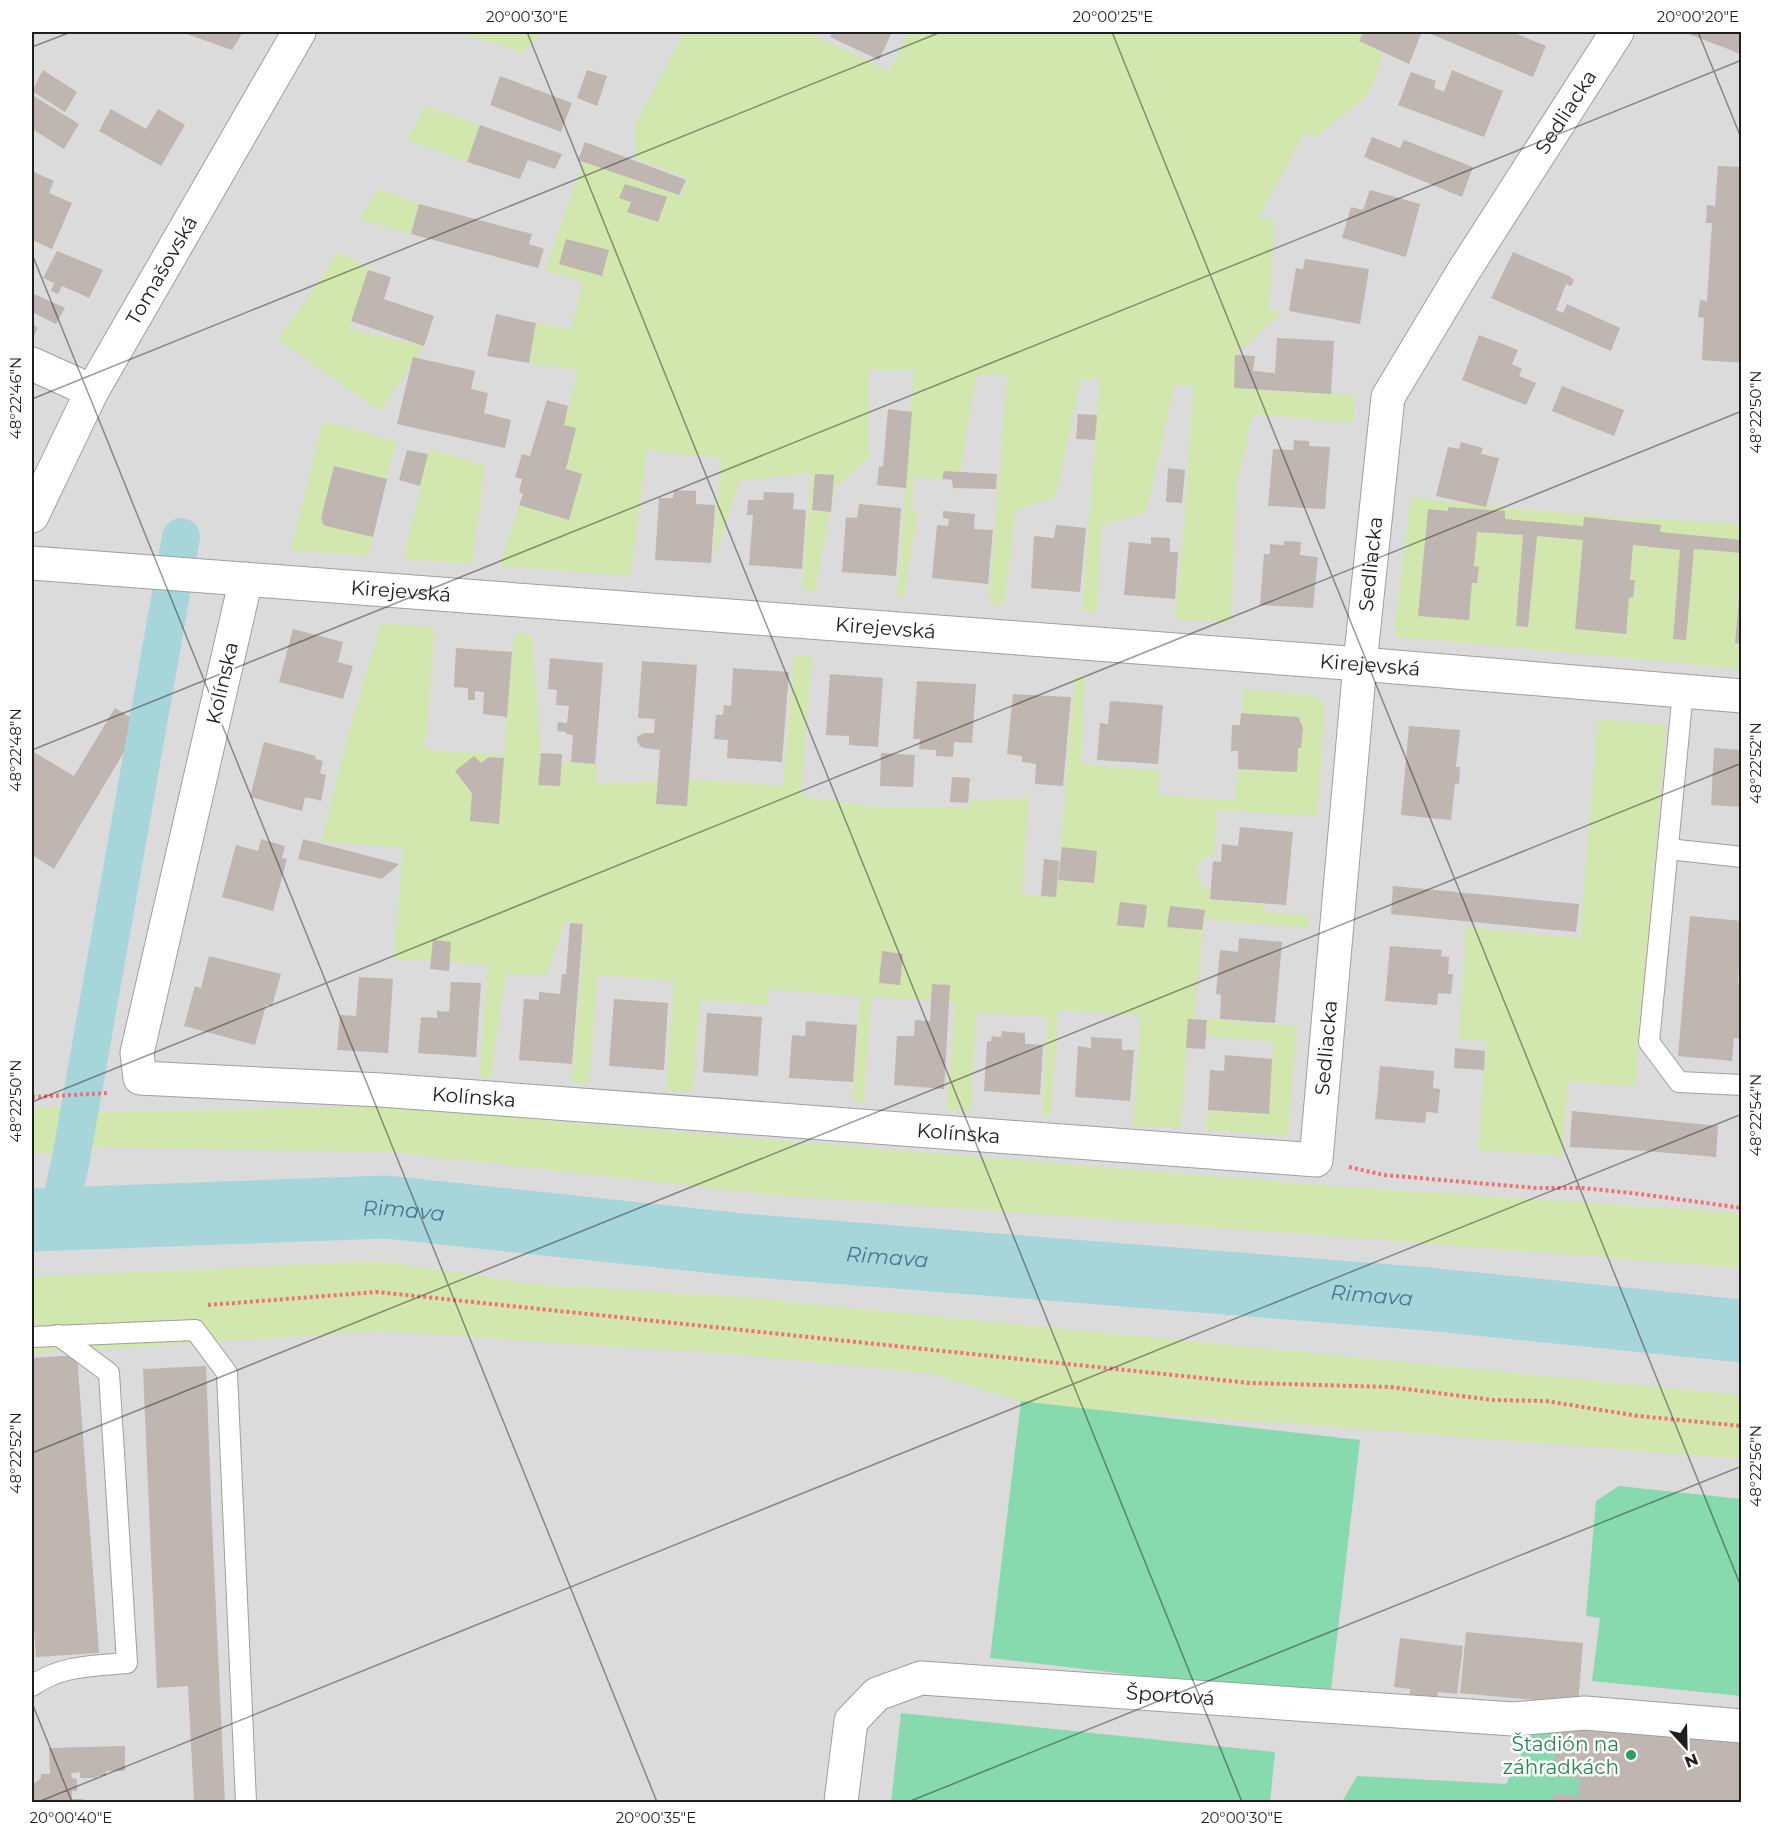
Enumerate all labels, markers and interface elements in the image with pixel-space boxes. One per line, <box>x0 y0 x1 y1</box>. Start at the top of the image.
text: 20°00'30"E <box>486 7 568 26</box>
text: 20°00'25"E <box>1073 7 1153 26</box>
text: 20°00'20"E <box>1657 7 1739 26</box>
street label: Sedliacka <box>1530 65 1602 158</box>
street label: Tomašovská <box>121 211 202 329</box>
text: 48°22'46"N <box>6 357 25 439</box>
text: 48°22'50"N <box>1746 371 1765 453</box>
street label: Sedliacka <box>1354 515 1387 613</box>
street label: Kirejevská <box>350 575 452 607</box>
street label: Kirejevská <box>834 612 937 644</box>
street label: Kolínska <box>201 639 243 727</box>
street label: Kirejevská <box>1319 649 1421 681</box>
text: 48°22'48"N <box>6 708 25 792</box>
text: 48°22'52"N <box>1746 722 1765 804</box>
street label: Sedliacka <box>1310 999 1342 1096</box>
text: 48°22'50"N <box>6 1060 25 1142</box>
text: 48°22'54"N <box>1746 1074 1765 1156</box>
street label: Kolínska <box>431 1082 517 1112</box>
street label: Kolínska <box>916 1118 1001 1148</box>
water label: Rimava <box>362 1194 446 1226</box>
water label: Rimava <box>845 1241 930 1272</box>
water label: Rimava <box>1330 1279 1414 1310</box>
text: 48°22'52"N <box>6 1412 25 1494</box>
text: 48°22'56"N <box>1746 1425 1765 1507</box>
street label: Športová <box>1125 1680 1216 1710</box>
north arrow <box>1656 1717 1716 1777</box>
place label: Štadión na záhradkách <box>1503 1732 1619 1779</box>
marker: Štadión na záhradkách <box>1624 1748 1638 1762</box>
text: N <box>1682 1749 1701 1772</box>
text: 20°00'40"E <box>30 1808 112 1827</box>
text: 20°00'35"E <box>616 1808 696 1827</box>
text: 20°00'30"E <box>1201 1808 1283 1827</box>

